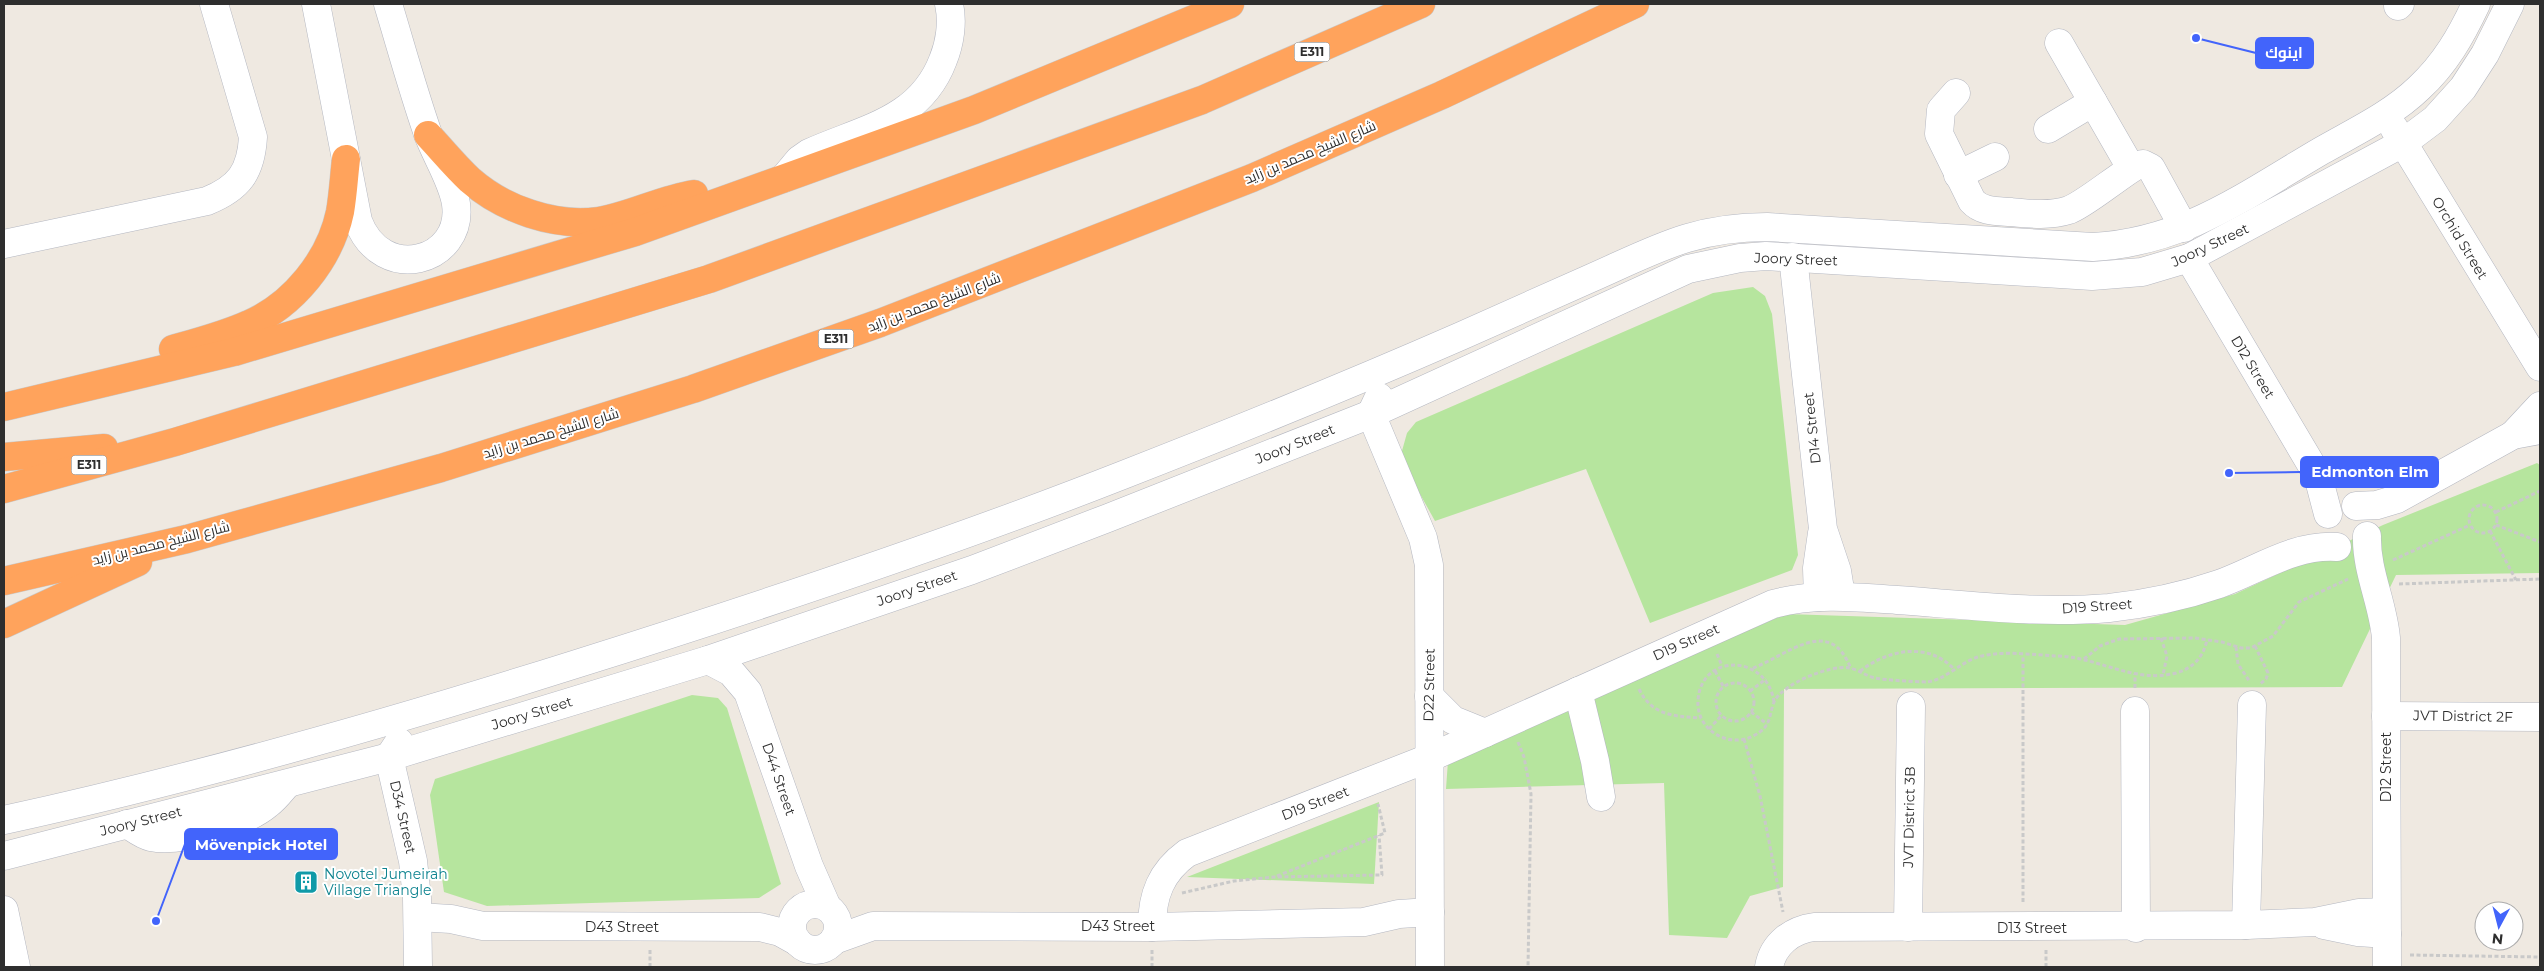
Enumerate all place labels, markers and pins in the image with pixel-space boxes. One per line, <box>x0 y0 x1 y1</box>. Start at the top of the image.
callout: اينوك <box>2256 38 2313 68</box>
callout: Edmonton Elm <box>2301 457 2438 487</box>
callout: Mövenpick Hotel <box>185 829 337 859</box>
place label: Novotel Jumeirah Village Triangle <box>324 865 448 899</box>
building icon: Novotel Jumeirah Village Triangle <box>293 869 319 895</box>

